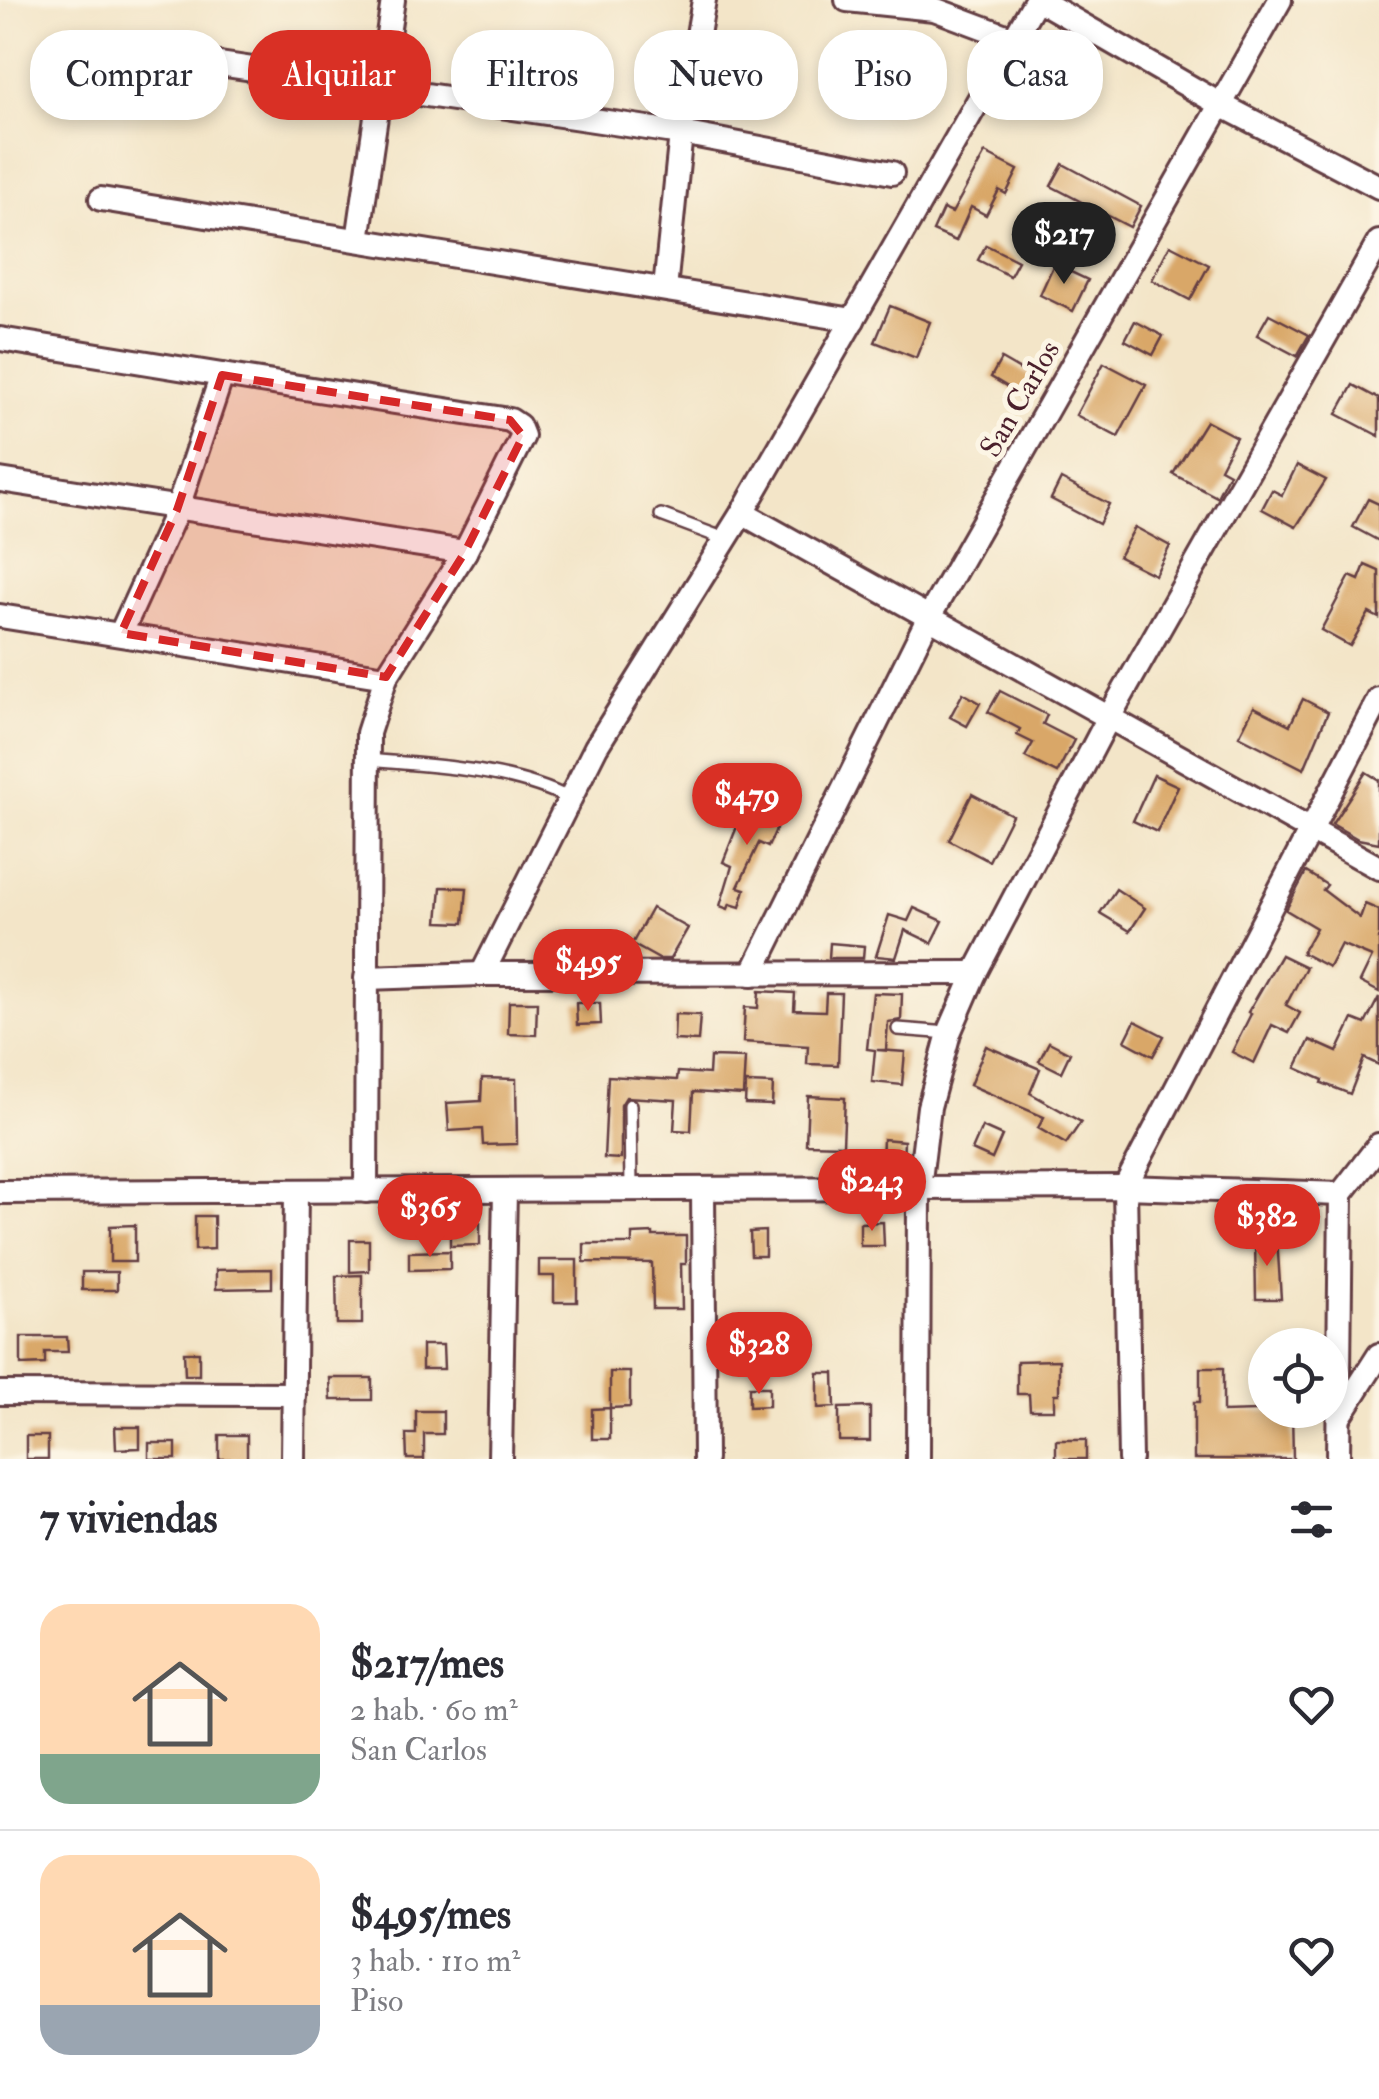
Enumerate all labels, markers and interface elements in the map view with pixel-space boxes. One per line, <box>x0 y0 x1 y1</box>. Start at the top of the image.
chip: Comprar <box>30 30 228 120</box>
chip: Alquilar <box>248 30 431 120</box>
chip: Filtros <box>451 30 614 120</box>
chip: Nuevo <box>634 30 798 120</box>
chip: Piso <box>818 30 947 120</box>
chip: Casa <box>967 30 1103 120</box>
pin: $217 <box>1005 202 1123 287</box>
text: $217 <box>1034 214 1094 254</box>
street label: San Carlos <box>972 334 1068 464</box>
pin: $479 <box>688 763 806 848</box>
text: $479 <box>714 775 780 815</box>
pin: $495 <box>529 929 647 1014</box>
text: $495 <box>555 941 621 981</box>
pin: $243 <box>813 1149 931 1234</box>
text: $243 <box>840 1161 904 1201</box>
pin: $365 <box>371 1175 489 1260</box>
pin: $382 <box>1208 1184 1326 1269</box>
text: $365 <box>400 1187 460 1227</box>
text: $382 <box>1236 1196 1298 1236</box>
pin: $328 <box>700 1312 818 1397</box>
text: $328 <box>728 1324 790 1364</box>
map controls <box>1248 1328 1348 1428</box>
button: locate <box>1248 1328 1348 1428</box>
icon: filters <box>1284 1492 1339 1547</box>
text: 7 viviendas <box>40 1493 218 1545</box>
text: $217/mes <box>350 1638 504 1690</box>
icon: home <box>120 1644 240 1764</box>
icon: heart <box>1284 1677 1339 1732</box>
text: 2 hab. · 60 m² <box>350 1690 518 1730</box>
text: San Carlos <box>350 1730 487 1770</box>
text: $495/mes <box>350 1889 511 1941</box>
icon: home <box>120 1895 240 2015</box>
icon: heart <box>1284 1928 1339 1983</box>
text: 3 hab. · 110 m² <box>350 1941 520 1981</box>
text: Piso <box>350 1981 403 2021</box>

